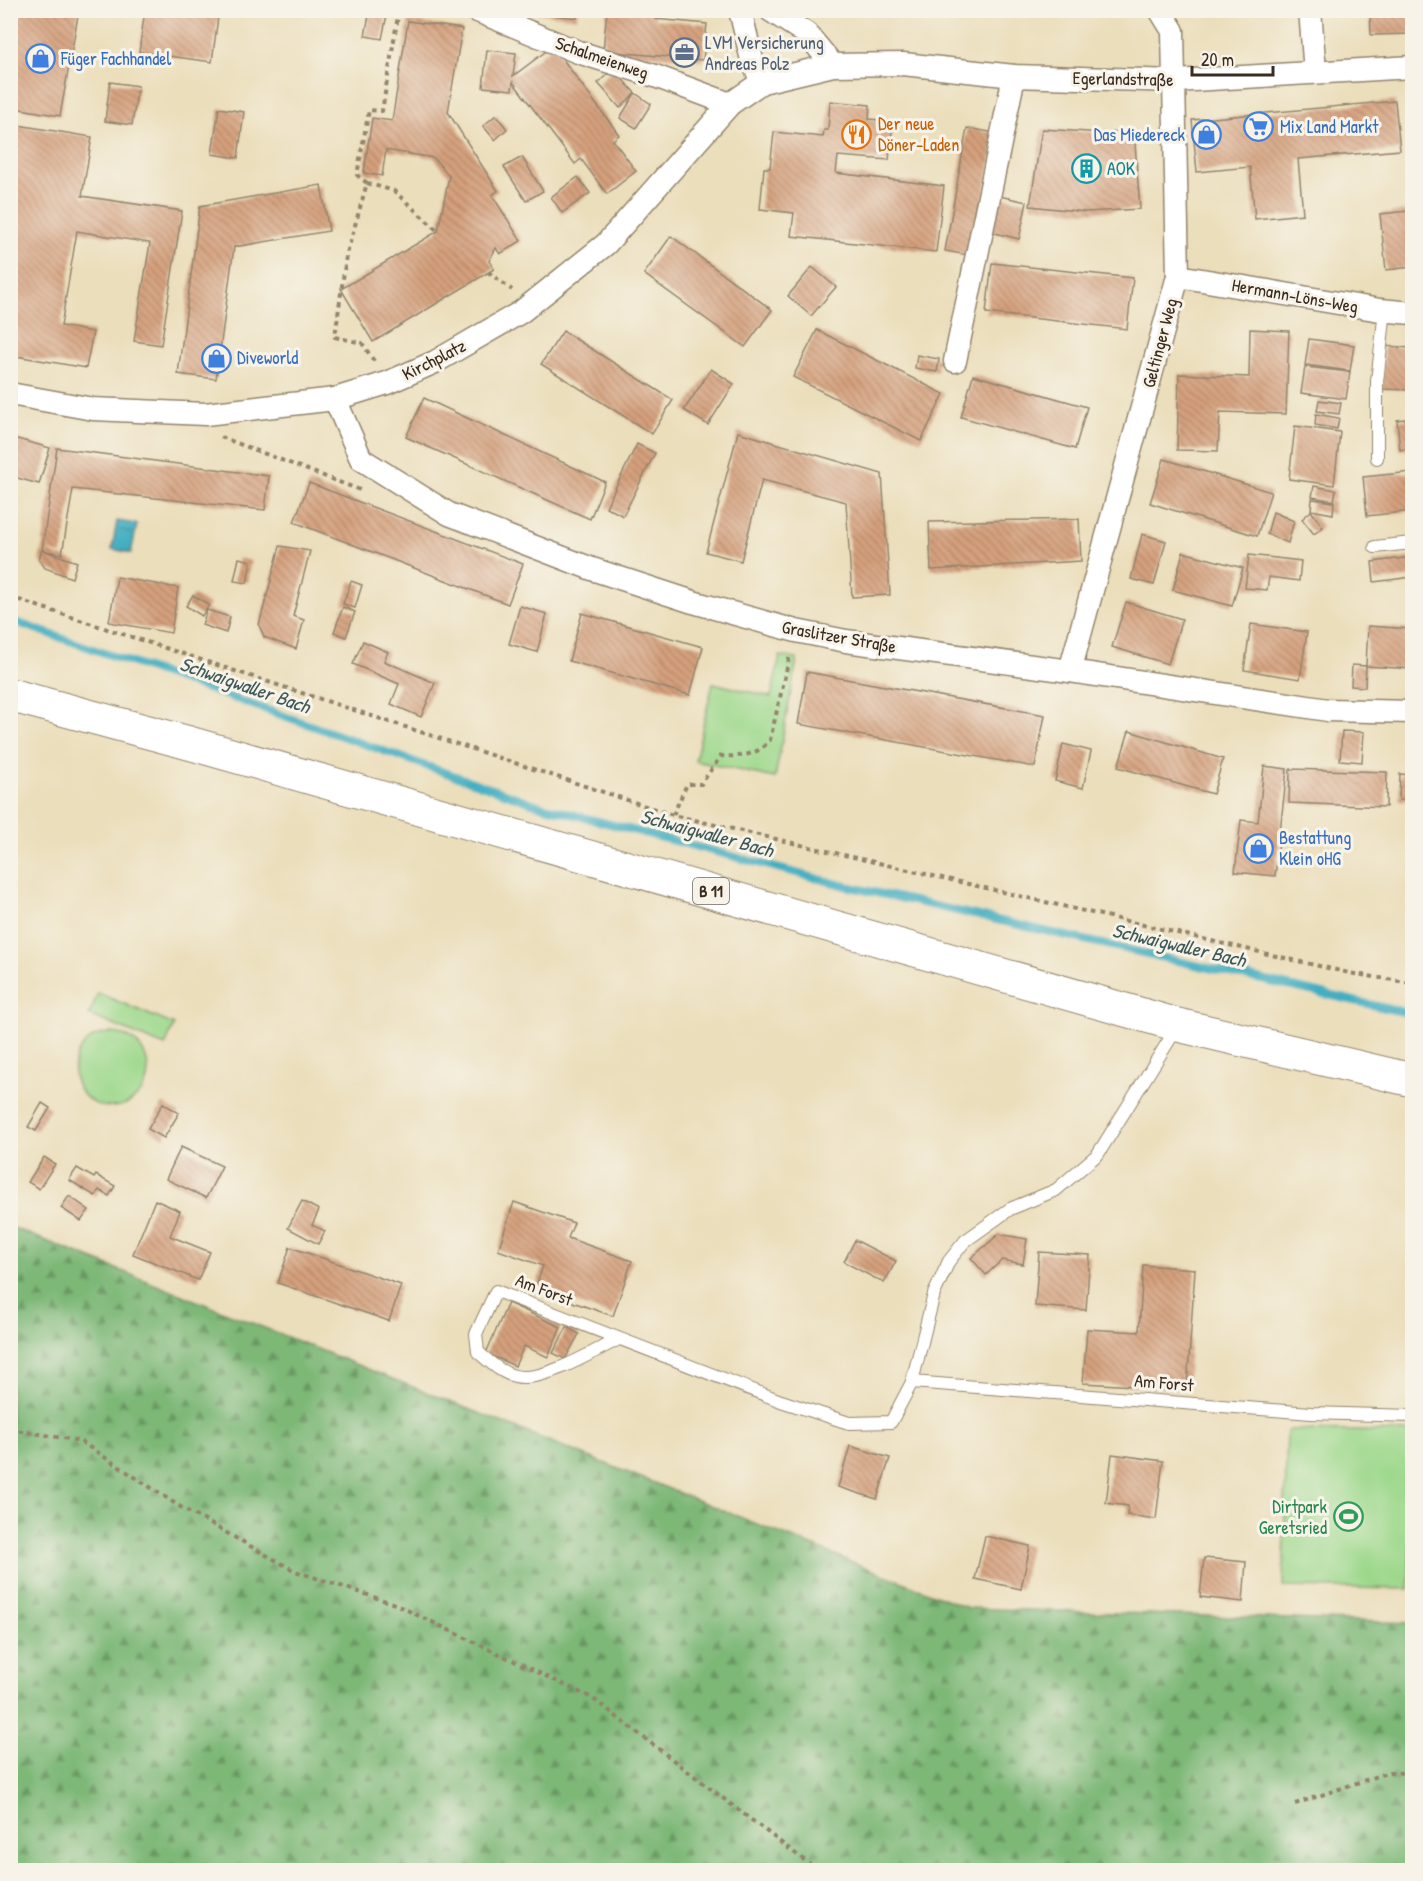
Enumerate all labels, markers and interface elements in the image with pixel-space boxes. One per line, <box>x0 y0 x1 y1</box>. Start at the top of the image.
street label: Schalmeienweg <box>552 30 652 85</box>
place label: LVM Versicherung Andreas Polz <box>705 30 824 76</box>
office icon: LVM Versicherung Andreas Polz <box>668 37 700 69</box>
scale bar <box>1192 39 1273 77</box>
shop icon: Füger Fachhandel <box>24 43 56 75</box>
place label: Füger Fachhandel <box>60 46 171 71</box>
text: 20 m <box>1201 47 1234 72</box>
street label: Egerlandstraße <box>1072 65 1174 92</box>
place label: Der neue Döner-Laden <box>878 111 959 157</box>
supermarket icon: Mix Land Markt <box>1243 111 1275 143</box>
place label: Mix Land Markt <box>1280 114 1379 139</box>
restaurant icon: Der neue Döner-Laden <box>841 118 873 150</box>
shop icon: Das Miedereck <box>1190 119 1222 151</box>
place label: Das Miedereck <box>1094 122 1186 147</box>
building icon: AOK <box>1070 153 1102 185</box>
place label: AOK <box>1107 156 1136 181</box>
street label: Hermann-Löns-Weg <box>1230 272 1360 319</box>
street label: Geltinger Weg <box>1136 295 1183 390</box>
street label: Kirchplatz <box>398 333 470 386</box>
shop icon: Diveworld <box>200 342 232 374</box>
place label: Diveworld <box>237 345 298 370</box>
street label: Graslitzer Straße <box>780 614 898 659</box>
water label: Schwaigwaller Bach <box>176 650 315 721</box>
water label: Schwaigwaller Bach <box>638 802 778 865</box>
place label: Bestattung Klein oHG <box>1279 825 1351 871</box>
shop icon: Bestattung Klein oHG <box>1242 832 1274 864</box>
road number: B 11 <box>693 878 729 904</box>
water label: Schwaigwaller Bach <box>1110 916 1250 974</box>
street label: Am Forst <box>512 1267 577 1312</box>
street label: Am Forst <box>1133 1367 1195 1398</box>
place label: Dirtpark Geretsried <box>1259 1494 1328 1540</box>
sports icon: Dirtpark Geretsried <box>1332 1501 1364 1533</box>

